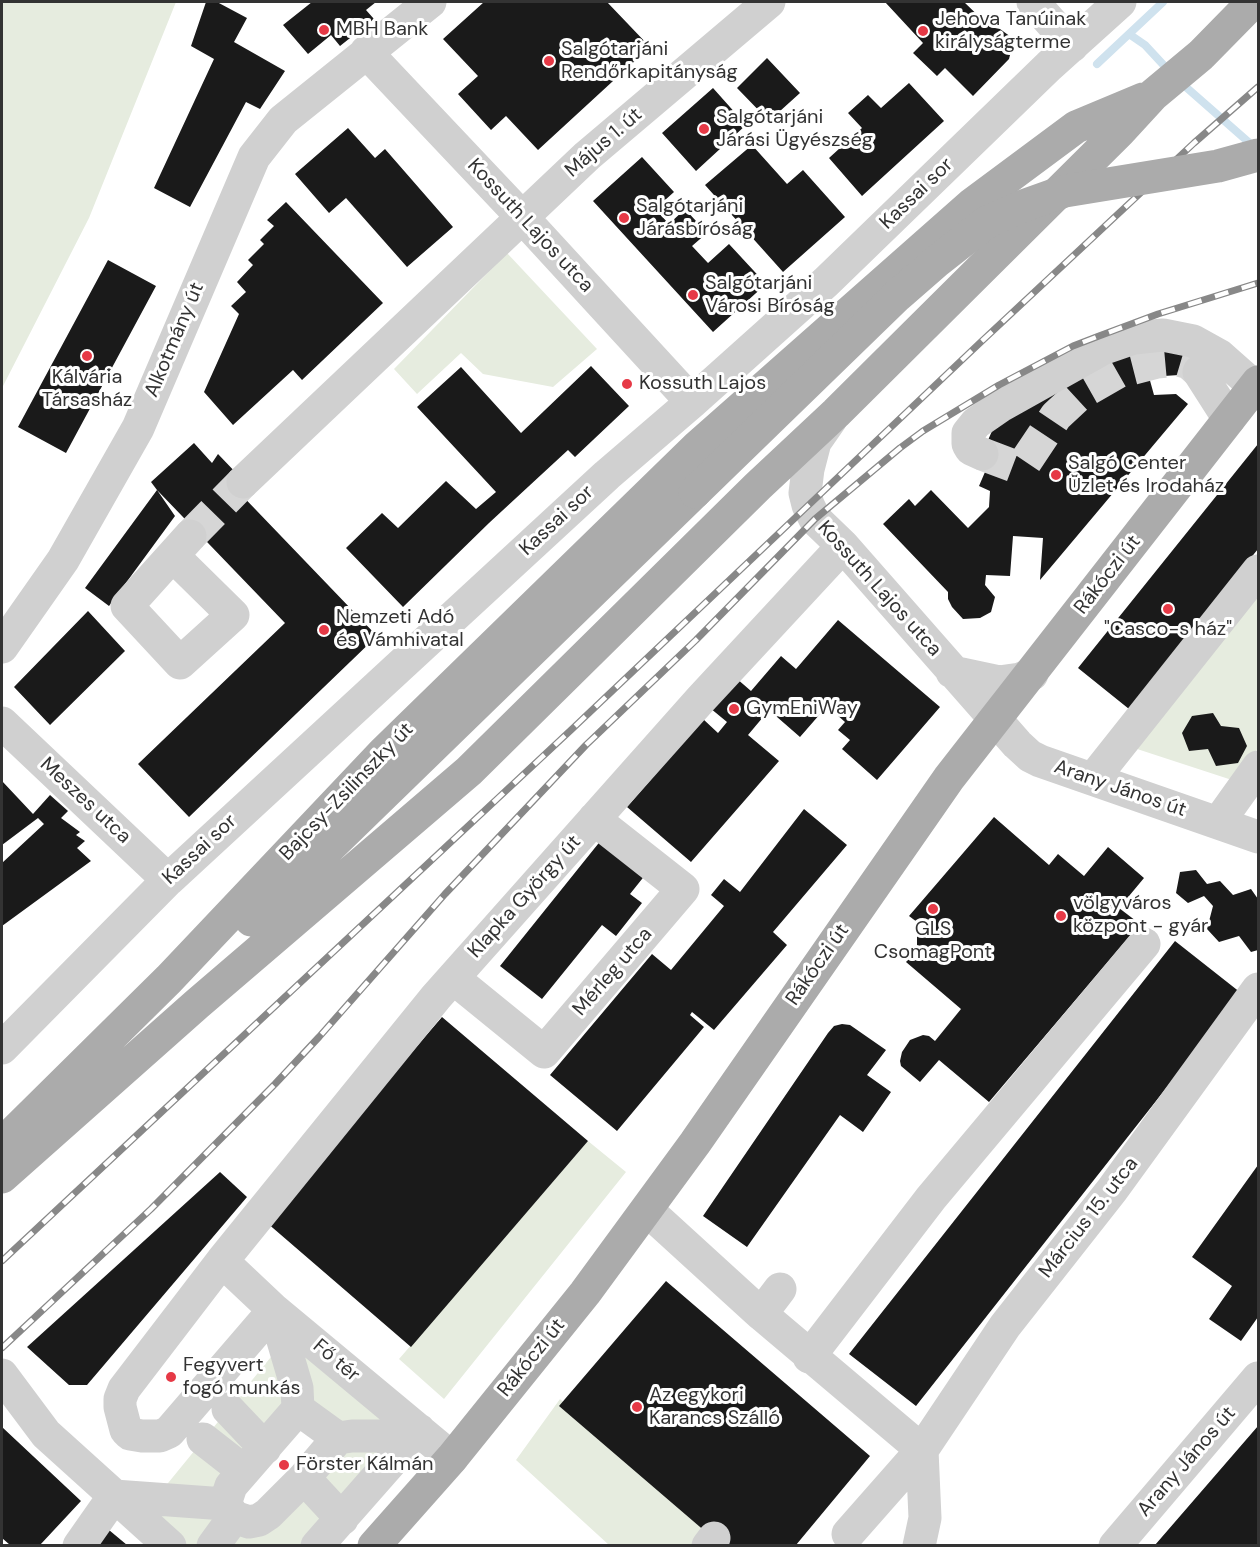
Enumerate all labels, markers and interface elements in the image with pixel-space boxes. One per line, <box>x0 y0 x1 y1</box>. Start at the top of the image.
place label: Jehova Tanúinak királyságterme <box>935 8 1086 55</box>
place label: MBH Bank <box>336 18 428 42</box>
marker: MBH Bank <box>317 23 331 37</box>
marker: Jehova Tanúinak királyságterme <box>916 24 930 38</box>
place label: Salgótarjáni Rendőrkapitányság <box>561 38 738 85</box>
marker: Salgótarjáni Rendőrkapitányság <box>542 54 556 68</box>
street label: Május 1. út <box>561 103 647 183</box>
place label: Salgótarjáni Járási Ügyészség <box>716 106 873 153</box>
marker: Salgótarjáni Járási Ügyészség <box>697 122 711 136</box>
street label: Kassai sor <box>875 153 959 235</box>
street label: Kossuth Lajos utca <box>462 154 598 298</box>
place label: Salgótarjáni Járásbíróság <box>636 195 753 242</box>
marker: Salgótarjáni Járásbíróság <box>617 211 631 225</box>
place label: Salgótarjáni Városi Bíróság <box>705 272 835 319</box>
street label: Alkotmány út <box>140 279 210 401</box>
marker: Salgótarjáni Városi Bíróság <box>686 288 700 302</box>
marker: Kálvária Társasház <box>80 349 94 363</box>
place label: Kálvária Társasház <box>42 366 132 413</box>
place label: Kossuth Lajos <box>639 372 766 396</box>
marker: Kossuth Lajos <box>620 377 634 391</box>
place label: Salgó Center Üzlet és Irodaház <box>1068 452 1224 499</box>
marker: Salgó Center Üzlet és Irodaház <box>1049 468 1063 482</box>
street label: Kassai sor <box>515 481 599 561</box>
street label: Kossuth Lajos utca <box>812 516 946 662</box>
street label: Rákóczi út <box>1070 531 1146 619</box>
marker: "Casco-s ház" <box>1161 602 1175 616</box>
place label: Nemzeti Adó és Vámhivatal <box>336 606 464 653</box>
place label: "Casco-s ház" <box>1104 618 1232 642</box>
marker: Nemzeti Adó és Vámhivatal <box>317 623 331 637</box>
place label: GymEniWay <box>746 697 858 721</box>
marker: GymEniWay <box>727 702 741 716</box>
street label: Bajcsy-Zsilinszky út <box>275 718 419 866</box>
street label: Meszes utca <box>35 753 135 849</box>
street label: Arany János út <box>1051 755 1189 823</box>
street label: Kassai sor <box>158 810 242 890</box>
street label: Klapka György út <box>464 831 586 963</box>
place label: völgyváros központ - gyár <box>1073 892 1208 939</box>
marker: GLS CsomagPont <box>926 902 940 916</box>
marker: völgyváros központ - gyár <box>1054 909 1068 923</box>
place label: GLS CsomagPont <box>874 918 992 965</box>
street label: Rákóczi út <box>781 920 855 1010</box>
street label: Mérleg utca <box>568 923 658 1021</box>
street label: Március 15. utca <box>1034 1153 1144 1283</box>
street label: Rákóczi út <box>493 1314 571 1402</box>
street label: Fő tér <box>308 1335 364 1387</box>
place label: Fegyvert fogó munkás <box>183 1354 300 1401</box>
marker: Fegyvert fogó munkás <box>164 1370 178 1384</box>
place label: Az egykori Karancs Szálló <box>649 1384 780 1431</box>
marker: Az egykori Karancs Szálló <box>630 1400 644 1414</box>
street label: Arany János út <box>1133 1402 1241 1522</box>
place label: Förster Kálmán <box>296 1453 434 1477</box>
marker: Förster Kálmán <box>277 1458 291 1472</box>

